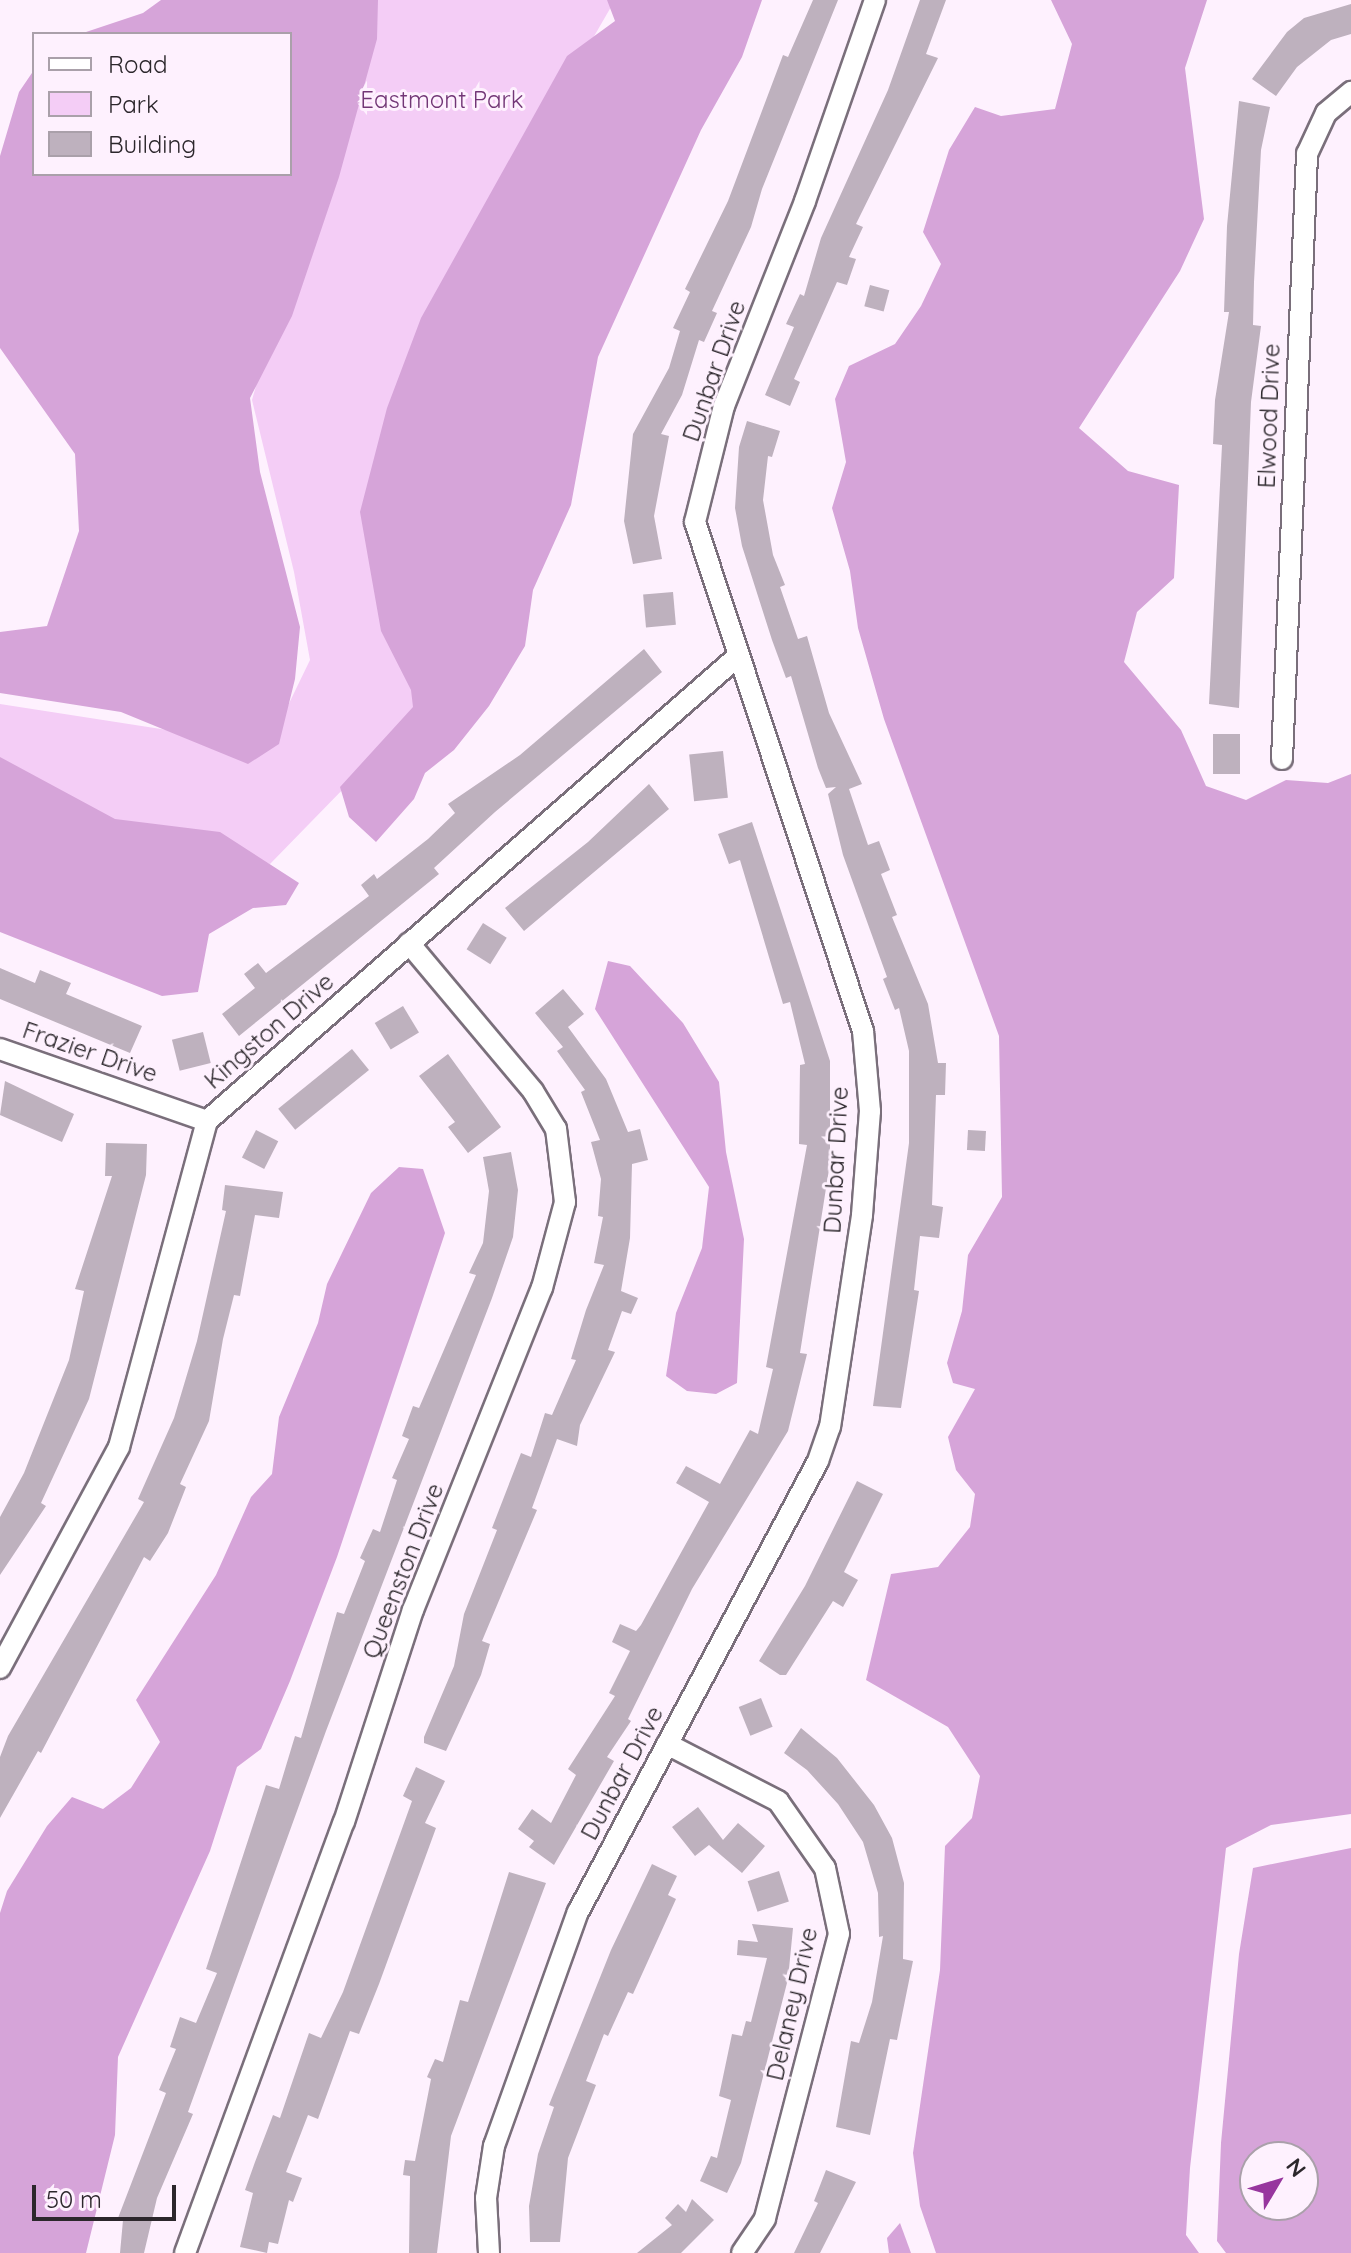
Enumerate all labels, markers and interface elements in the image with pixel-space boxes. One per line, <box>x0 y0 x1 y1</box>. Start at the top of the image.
legend <box>32 32 292 176</box>
text: Road <box>108 49 168 79</box>
park label: Eastmont Park <box>360 86 524 114</box>
text: Park <box>108 89 159 119</box>
text: Building <box>108 129 196 159</box>
street label: Dunbar Drive <box>676 297 752 445</box>
street label: Elwood Drive <box>1252 343 1286 489</box>
street label: Kingston Drive <box>198 967 340 1095</box>
street label: Frazier Drive <box>19 1015 161 1089</box>
street label: Dunbar Drive <box>818 1086 854 1234</box>
street label: Queenston Drive <box>356 1479 450 1663</box>
street label: Dunbar Drive <box>575 1701 669 1845</box>
street label: Delaney Drive <box>760 1925 824 2083</box>
north arrow <box>1239 2141 1319 2221</box>
text: N <box>1280 2152 1312 2182</box>
scale bar <box>36 2169 180 2219</box>
text: 50 m <box>46 2184 102 2214</box>

